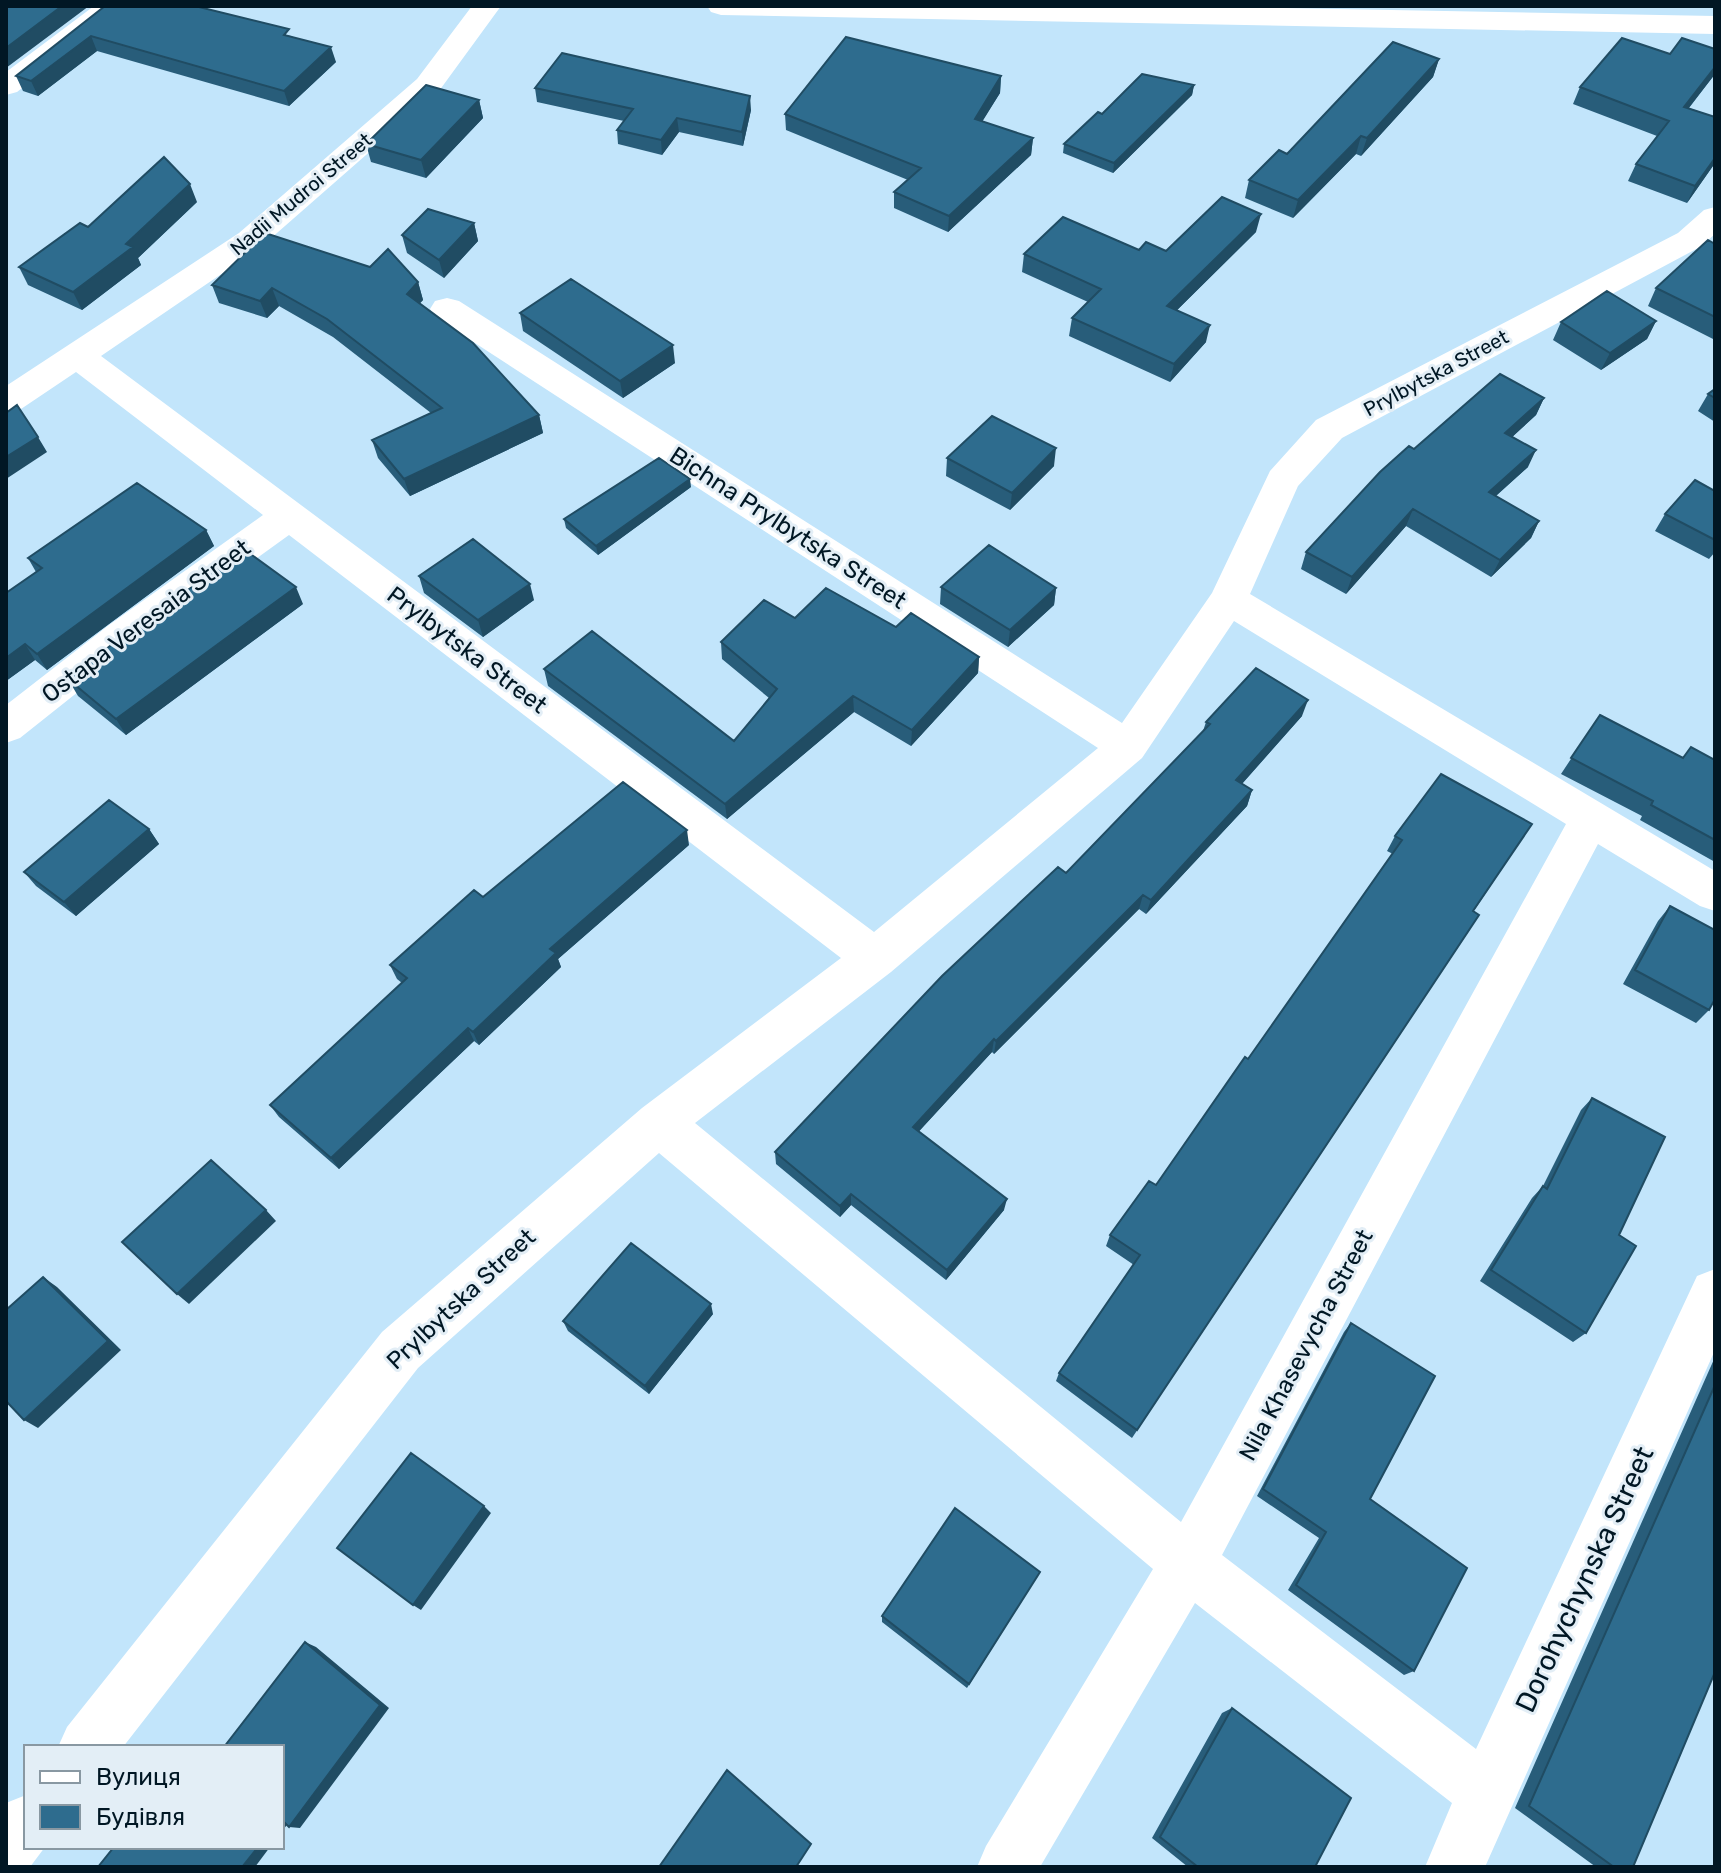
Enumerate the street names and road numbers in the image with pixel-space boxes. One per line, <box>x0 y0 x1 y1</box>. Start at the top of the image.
street label: Nadii Mudroi Street <box>225 128 377 260</box>
street label: Prylbytska Street <box>1359 325 1513 421</box>
street label: Bichna Prylbytska Street <box>665 441 911 615</box>
street label: Ostapa Veresaia Street <box>36 533 256 709</box>
street label: Prylbytska Street <box>382 581 552 719</box>
street label: Prylbytska Street <box>381 1223 541 1375</box>
street label: Nila Khasevycha Street <box>1233 1225 1379 1465</box>
street label: Dorohychynska Street <box>1508 1441 1661 1717</box>

